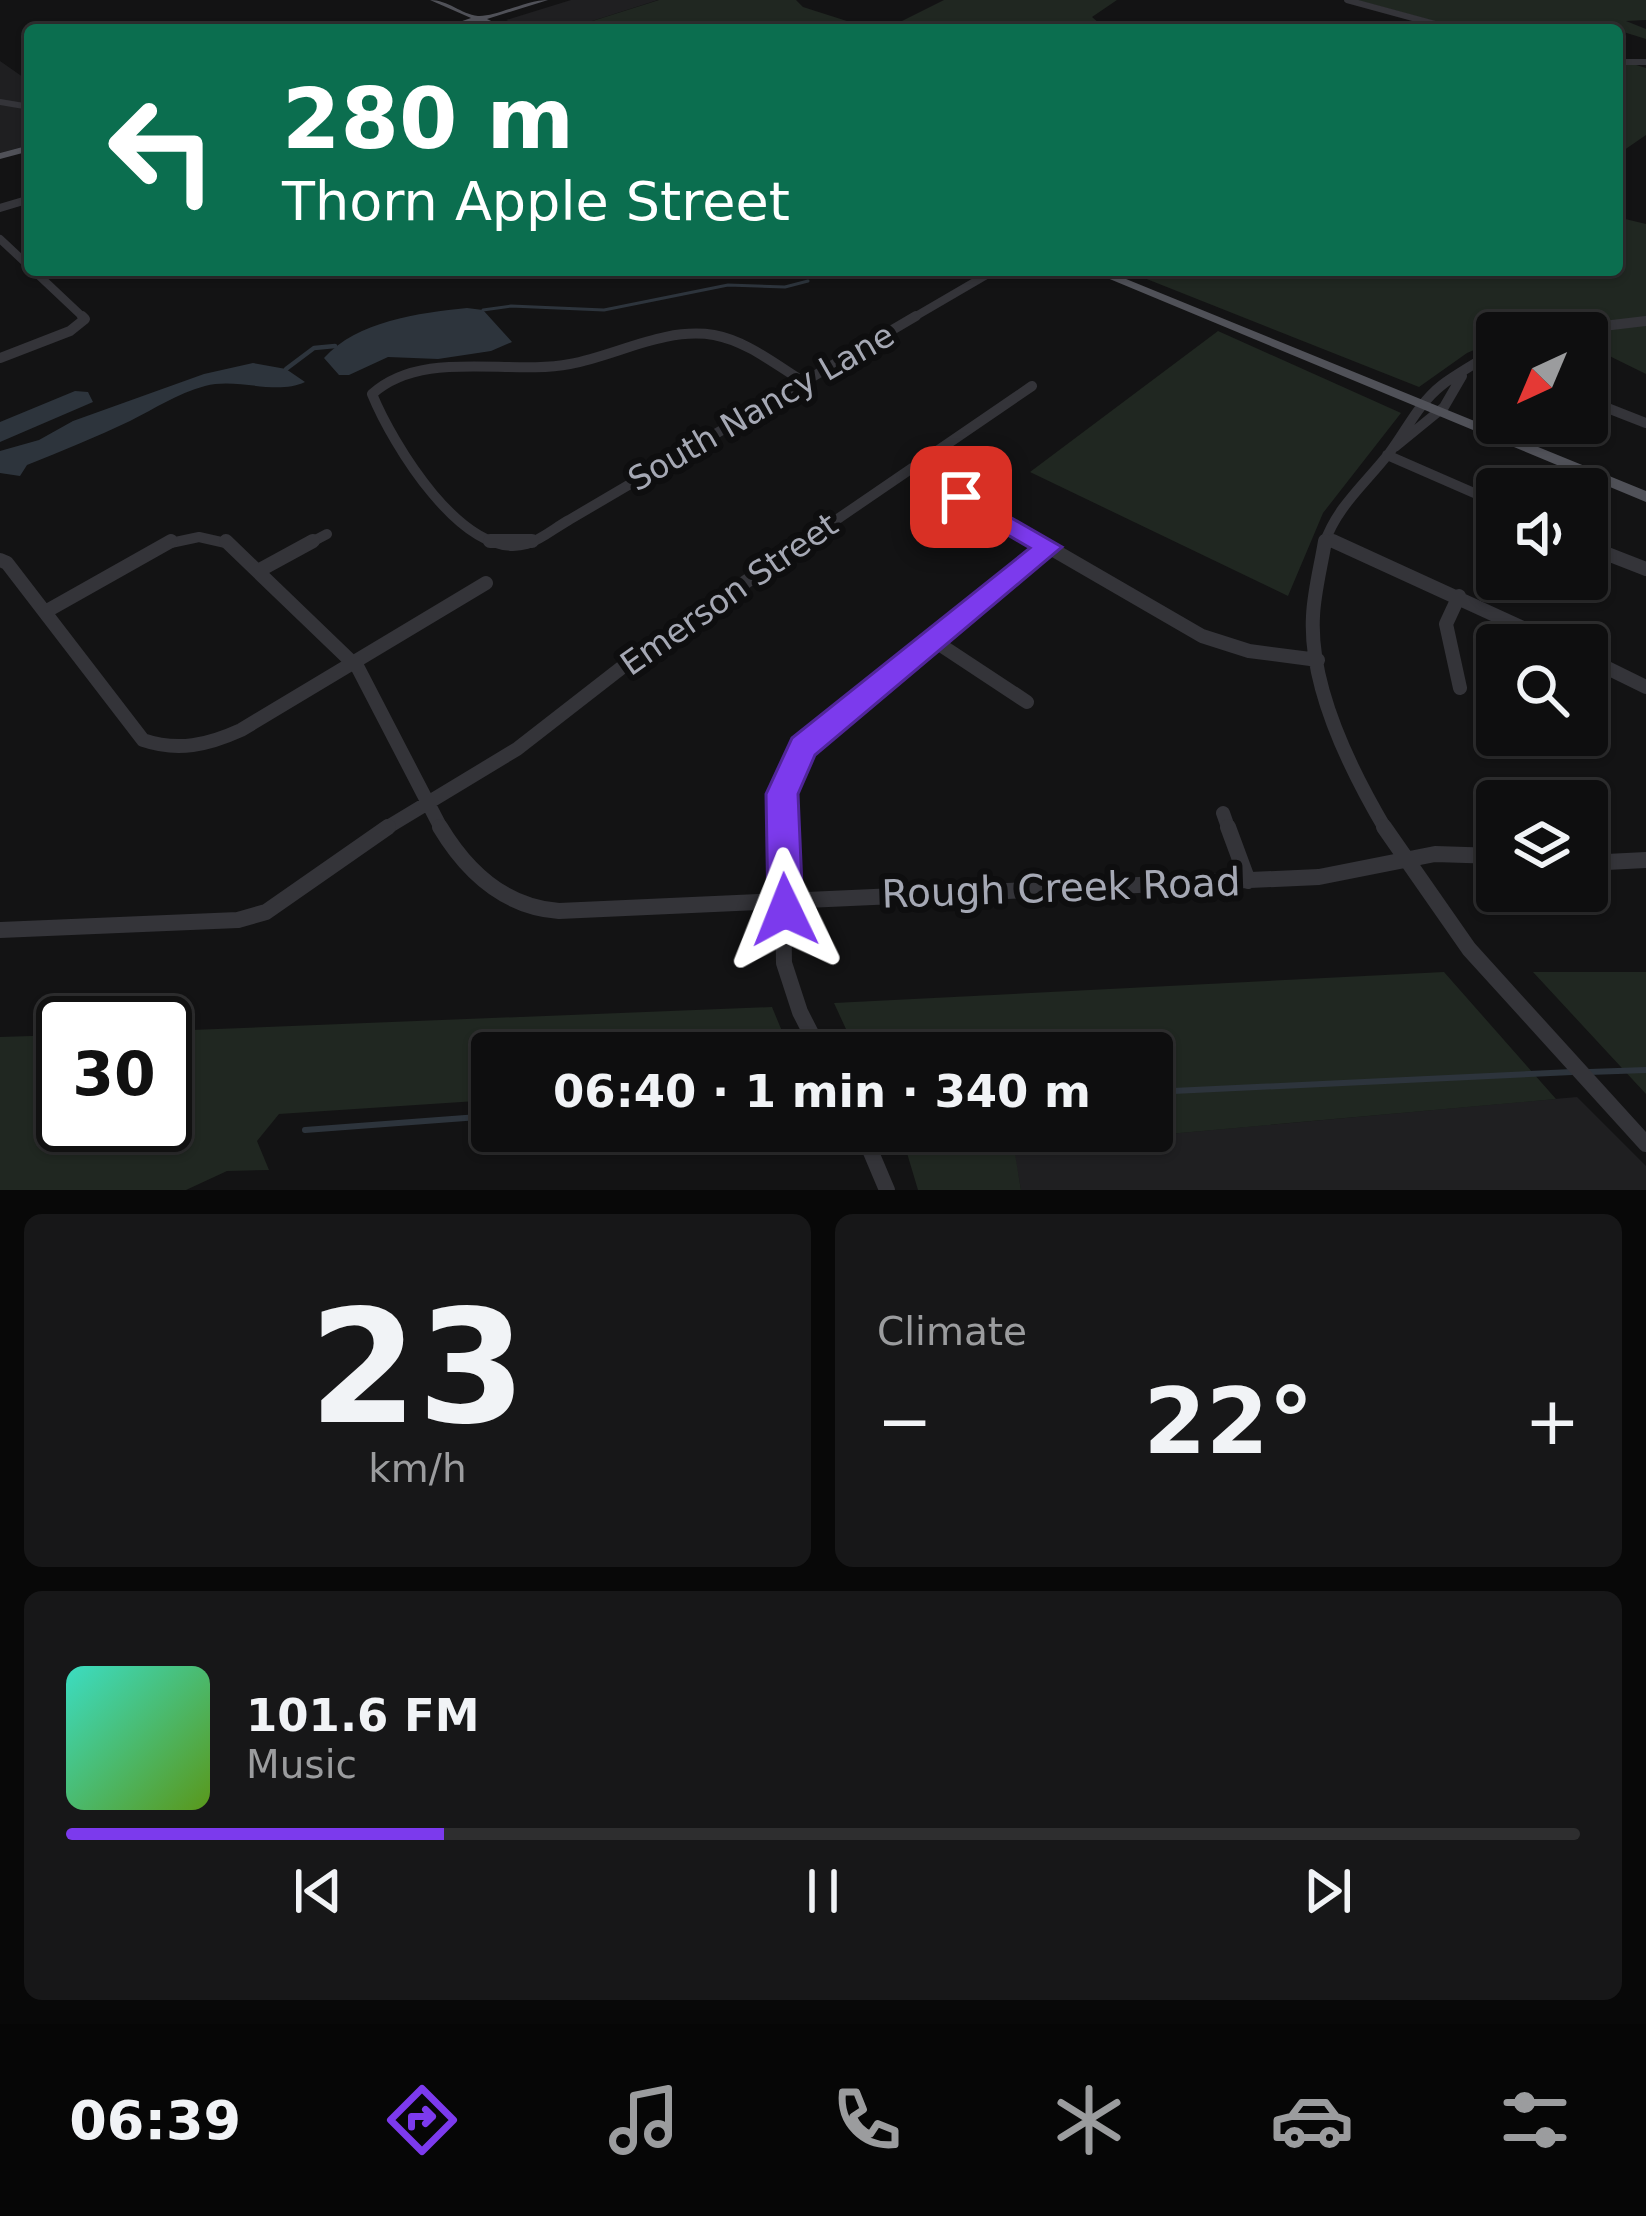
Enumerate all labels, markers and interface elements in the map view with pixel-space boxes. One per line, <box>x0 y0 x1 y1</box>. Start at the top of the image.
text: 280 m <box>282 70 574 168</box>
icon: left <box>84 72 240 228</box>
text: Thorn Apple Street <box>282 170 790 233</box>
north arrow <box>1476 312 1608 444</box>
map controls <box>1476 312 1608 912</box>
street label: South Nancy Lane <box>621 315 901 499</box>
pin <box>910 446 1012 548</box>
icon: arrive <box>928 464 994 530</box>
button: sound <box>1476 468 1608 600</box>
street label: Emerson Street <box>613 505 845 683</box>
button: search <box>1476 624 1608 756</box>
button: layers <box>1476 780 1608 912</box>
position arrow <box>722 847 848 973</box>
street label: Rough Creek Road <box>881 859 1241 917</box>
speed limit sign: 30 <box>36 996 192 1152</box>
text: 06:40 · 1 min · 340 m <box>553 1065 1091 1118</box>
text: 23 <box>309 1277 526 1459</box>
text: Climate <box>877 1309 1027 1354</box>
text: 22° <box>1143 1369 1314 1474</box>
text: − <box>877 1383 932 1460</box>
text: + <box>1525 1383 1580 1460</box>
text: km/h <box>368 1446 467 1491</box>
text: 101.6 FM <box>246 1689 480 1742</box>
text: Music <box>246 1742 357 1787</box>
icon: previous <box>285 1858 351 1924</box>
icon: pause <box>790 1858 856 1924</box>
icon: next <box>1295 1858 1361 1924</box>
icon: directions <box>380 2078 464 2162</box>
icon: music <box>602 2078 686 2162</box>
icon: phone <box>825 2078 909 2162</box>
icon: climate <box>1047 2078 1131 2162</box>
icon: car <box>1270 2078 1354 2162</box>
icon: filters <box>1493 2078 1577 2162</box>
text: 06:39 <box>69 2089 241 2152</box>

